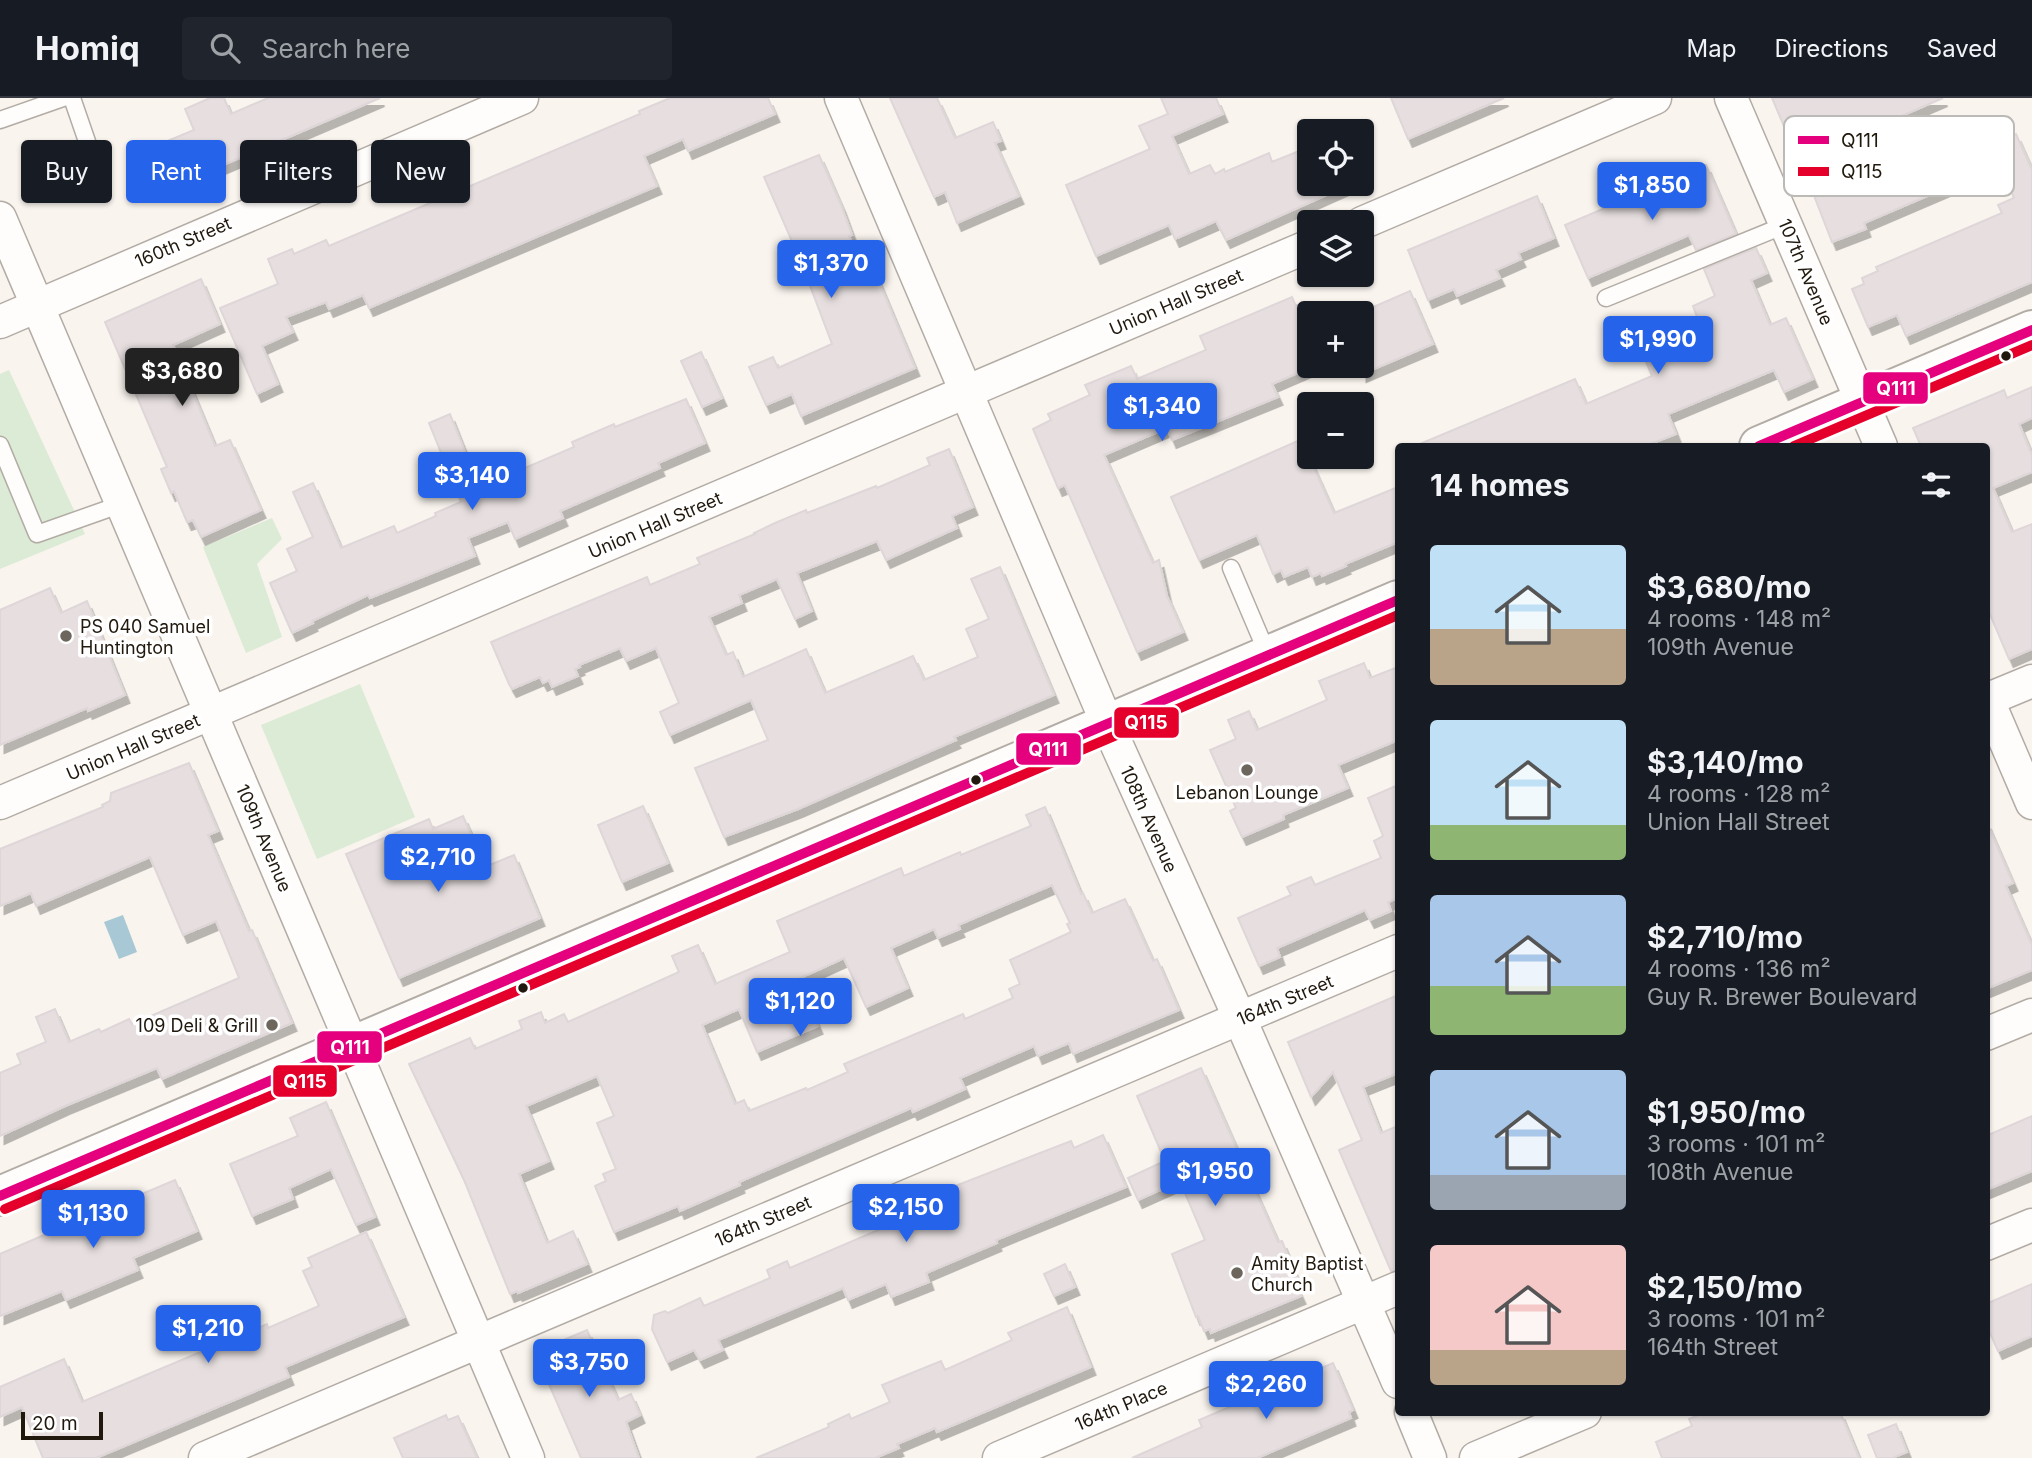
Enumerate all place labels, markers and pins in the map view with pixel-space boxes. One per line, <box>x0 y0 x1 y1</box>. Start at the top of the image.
pin: $1,850 <box>1595 162 1709 222</box>
pin: $1,370 <box>774 240 888 300</box>
pin: $1,990 <box>1601 316 1715 376</box>
pin: $3,680 <box>125 348 239 408</box>
unlabelled marker <box>1999 349 2013 363</box>
pin: $1,340 <box>1105 384 1219 443</box>
pin: $3,140 <box>415 452 529 512</box>
place label: PS 040 Samuel Huntington <box>80 616 210 658</box>
marker: PS 040 Samuel Huntington <box>58 628 74 644</box>
marker: Lebanon Lounge <box>1239 762 1255 778</box>
unlabelled marker <box>969 773 983 787</box>
place label: Lebanon Lounge <box>1176 782 1318 803</box>
pin: $2,710 <box>381 834 495 894</box>
pin: $1,120 <box>743 978 857 1038</box>
unlabelled marker <box>516 981 530 995</box>
place label: 109 Deli & Grill <box>136 1015 258 1036</box>
marker: 109 Deli & Grill <box>264 1017 280 1033</box>
pin: $1,950 <box>1158 1148 1272 1208</box>
pin: $2,150 <box>849 1184 963 1244</box>
pin: $1,130 <box>36 1190 150 1250</box>
place label: Amity Baptist Church <box>1251 1253 1364 1295</box>
marker: Amity Baptist Church <box>1229 1265 1245 1281</box>
pin: $1,210 <box>151 1306 265 1365</box>
pin: $3,750 <box>532 1340 646 1399</box>
pin: $2,260 <box>1209 1362 1323 1421</box>

